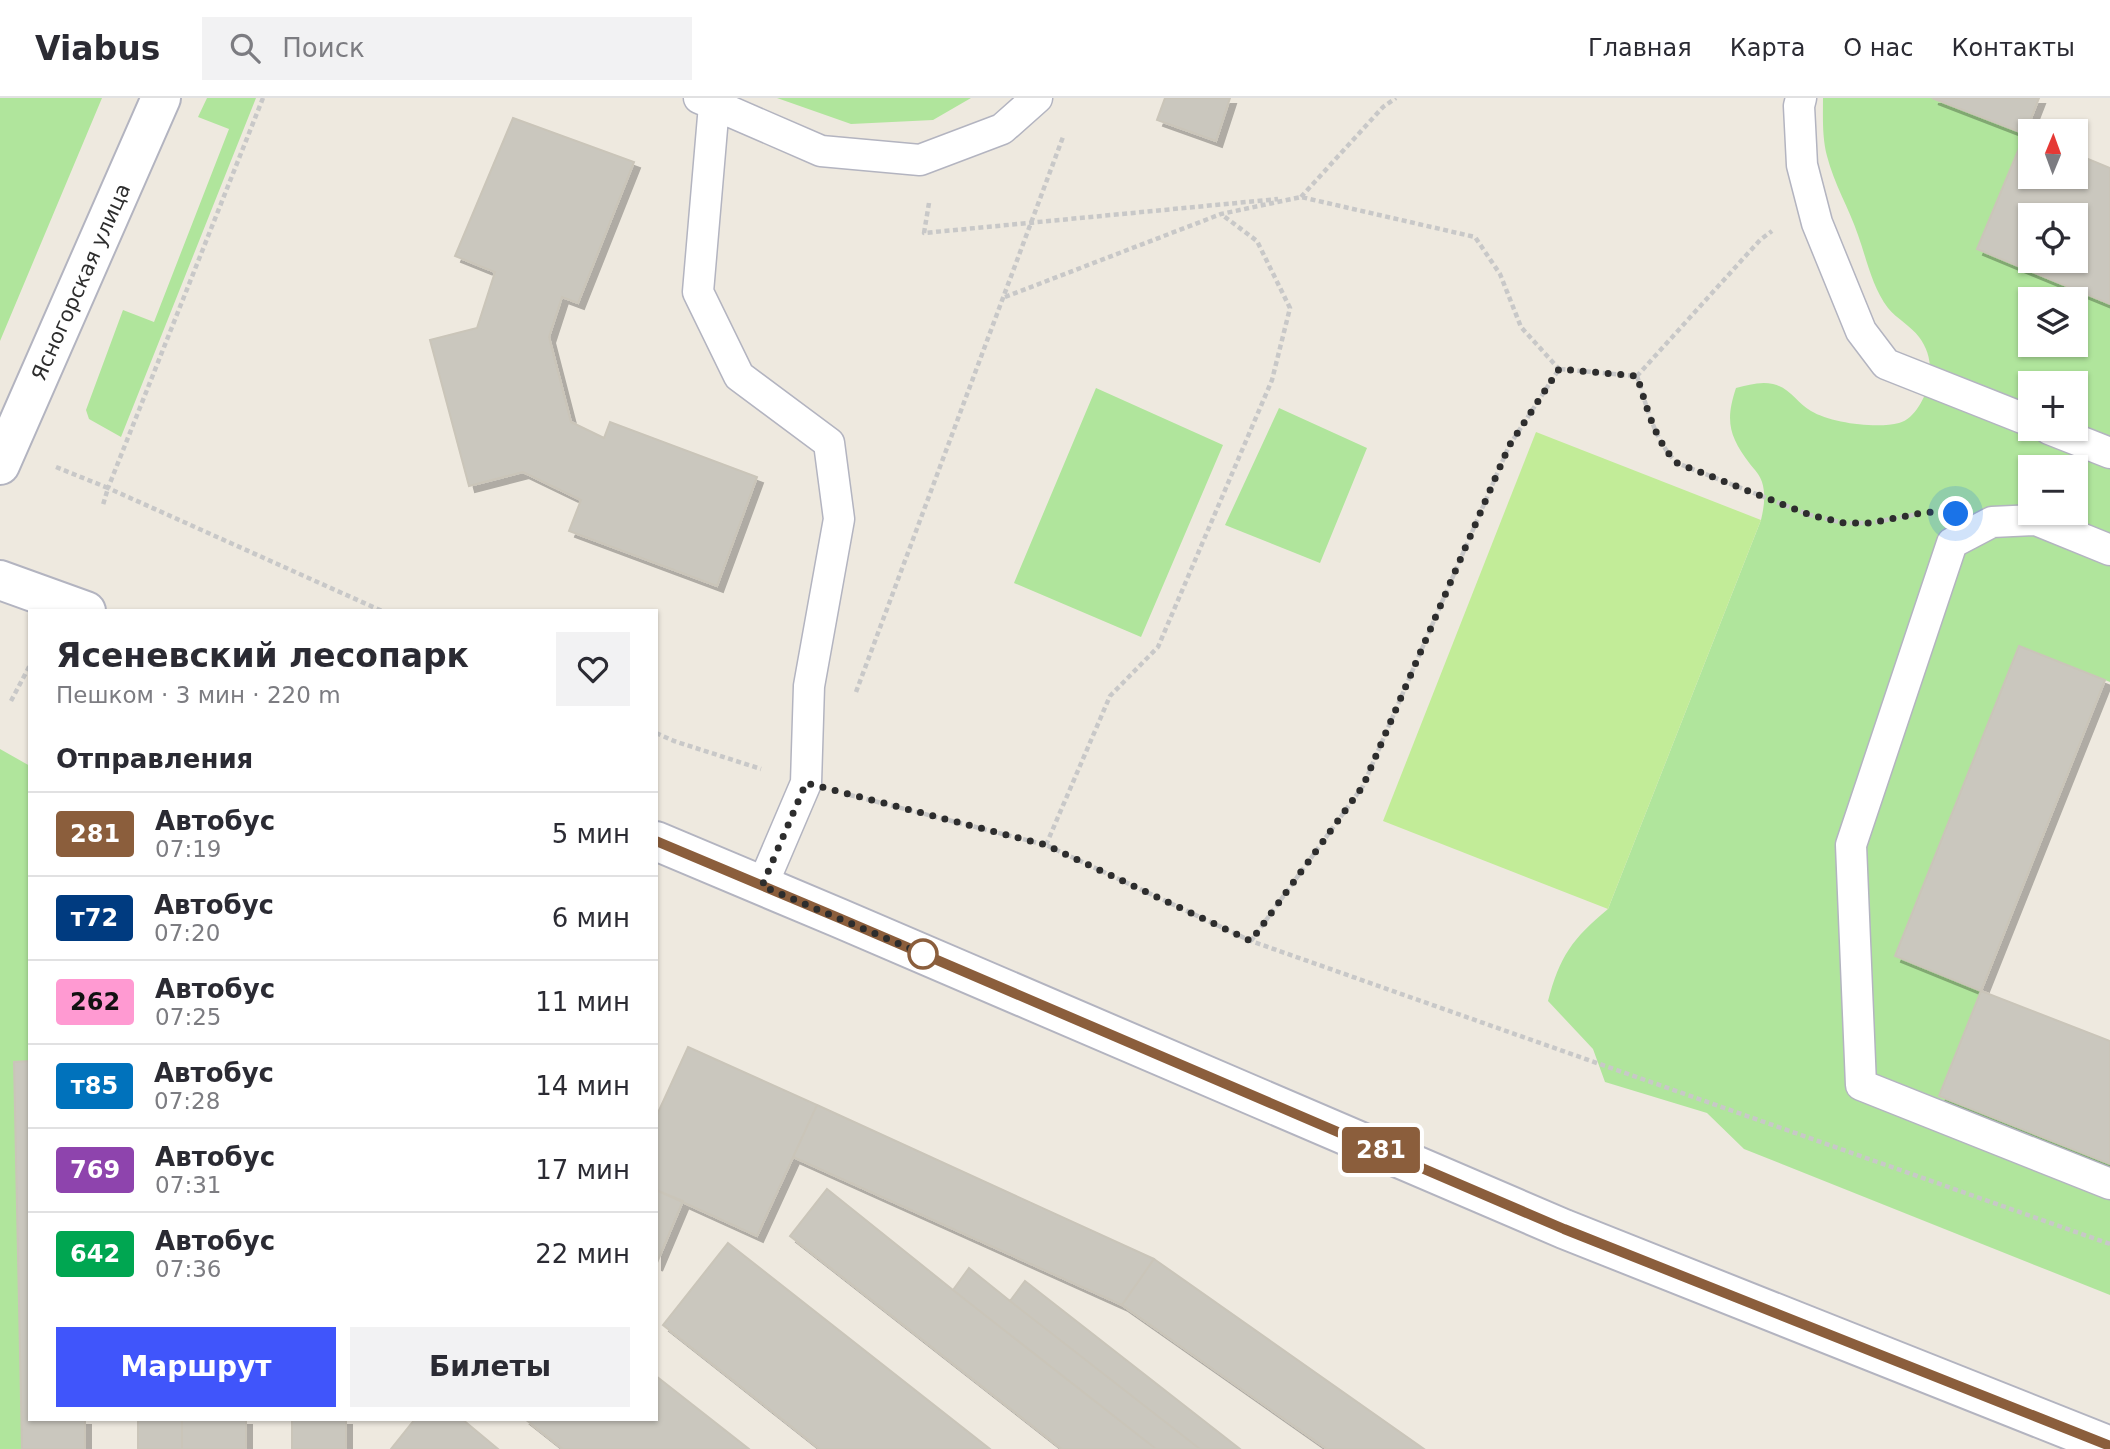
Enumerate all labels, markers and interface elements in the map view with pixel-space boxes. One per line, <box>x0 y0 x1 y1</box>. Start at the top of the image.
search box <box>202 17 692 80</box>
text: Viabus <box>35 29 160 68</box>
icon: search <box>226 29 264 67</box>
text: Поиск <box>282 33 365 63</box>
text: Главная <box>1588 34 1692 62</box>
text: Карта <box>1730 34 1805 62</box>
text: О нас <box>1843 34 1913 62</box>
text: Контакты <box>1951 34 2075 62</box>
north arrow <box>2018 119 2088 189</box>
map controls <box>2018 119 2088 525</box>
street label: Ясногорская улица <box>27 180 135 384</box>
button: locate <box>2018 203 2088 273</box>
button: layers <box>2018 287 2088 357</box>
button: + <box>2018 371 2088 441</box>
button: − <box>2018 455 2088 525</box>
your location <box>1938 496 1973 531</box>
button: heart <box>556 632 630 706</box>
text: Ясеневский лесопарк <box>56 636 469 675</box>
text: Пешком · 3 мин · 220 m <box>56 682 341 708</box>
text: Отправления <box>56 744 253 774</box>
text: Автобус <box>155 806 275 836</box>
text: 5 мин <box>552 819 630 849</box>
text: 281 <box>70 820 120 848</box>
text: 07:19 <box>155 836 221 862</box>
text: Автобус <box>154 890 274 920</box>
text: 6 мин <box>552 903 630 933</box>
text: т72 <box>71 904 118 932</box>
text: 07:20 <box>154 920 220 946</box>
unlabelled marker <box>908 939 938 969</box>
text: Автобус <box>155 974 275 1004</box>
text: 11 мин <box>535 987 630 1017</box>
text: 262 <box>70 988 120 1016</box>
text: 07:25 <box>155 1004 221 1030</box>
text: Автобус <box>154 1058 274 1088</box>
text: 14 мин <box>535 1071 630 1101</box>
text: т85 <box>71 1072 118 1100</box>
text: 07:28 <box>154 1088 220 1114</box>
line badge: 281 <box>1341 1127 1421 1173</box>
text: 281 <box>1356 1136 1406 1164</box>
text: Автобус <box>155 1142 275 1172</box>
text: 17 мин <box>535 1155 630 1185</box>
text: 769 <box>70 1156 120 1184</box>
text: 07:31 <box>155 1172 221 1198</box>
text: Автобус <box>155 1226 275 1256</box>
text: 22 мин <box>535 1239 630 1269</box>
text: 642 <box>70 1240 120 1268</box>
text: 07:36 <box>155 1256 221 1282</box>
button: Маршрут <box>56 1327 336 1407</box>
button: Билеты <box>350 1327 630 1407</box>

